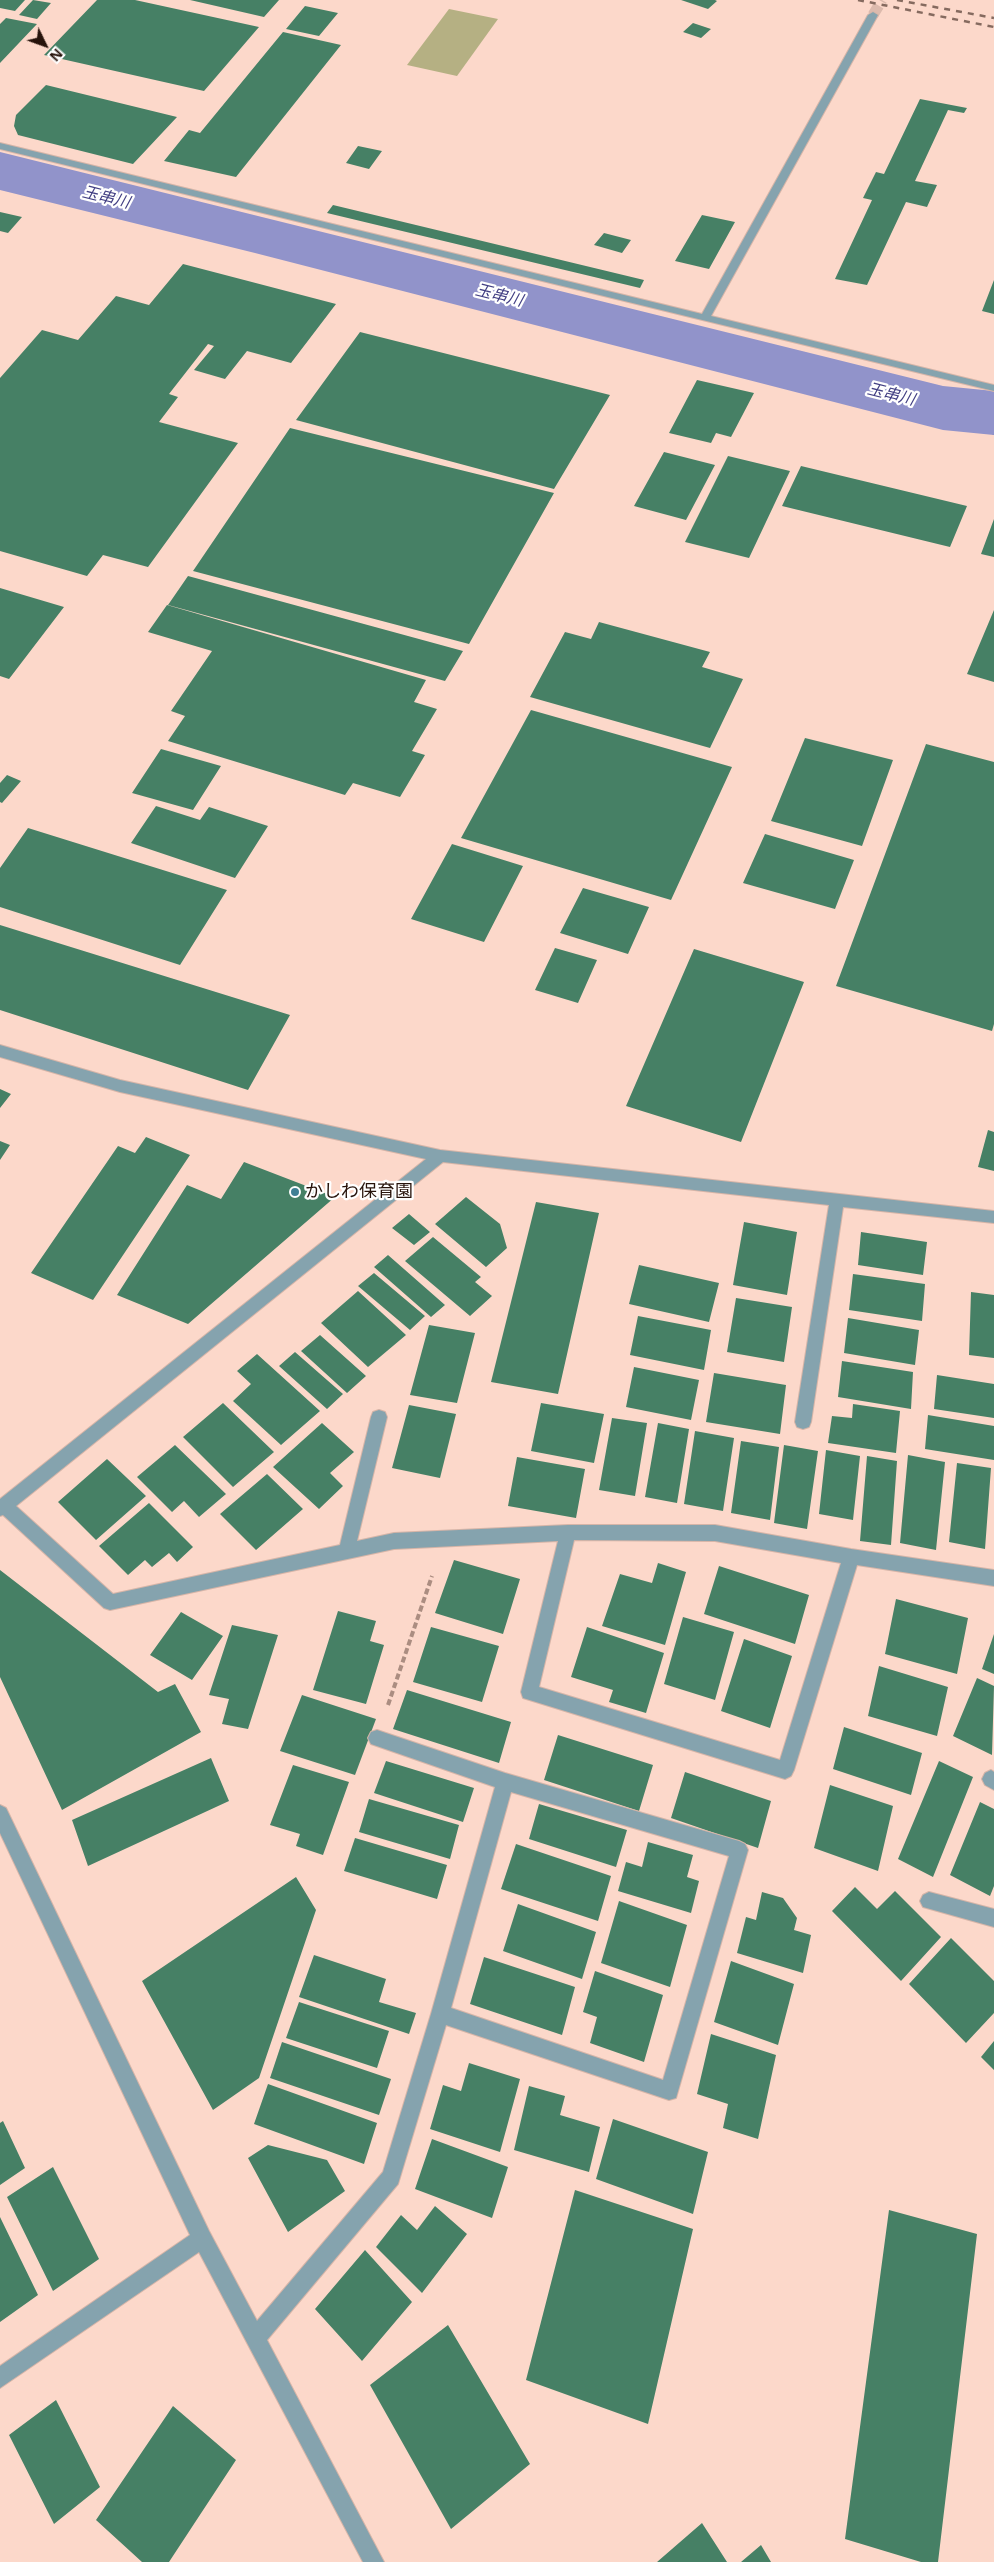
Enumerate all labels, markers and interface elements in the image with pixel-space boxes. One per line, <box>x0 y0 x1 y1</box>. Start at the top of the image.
north arrow <box>20 20 70 70</box>
text: N <box>46 45 67 66</box>
water label: 玉串川 <box>80 183 132 213</box>
water label: 玉串川 <box>473 281 525 311</box>
water label: 玉串川 <box>865 380 917 410</box>
place label: かしわ保育園 <box>305 1181 413 1203</box>
marker: かしわ保育園 <box>289 1186 301 1198</box>

